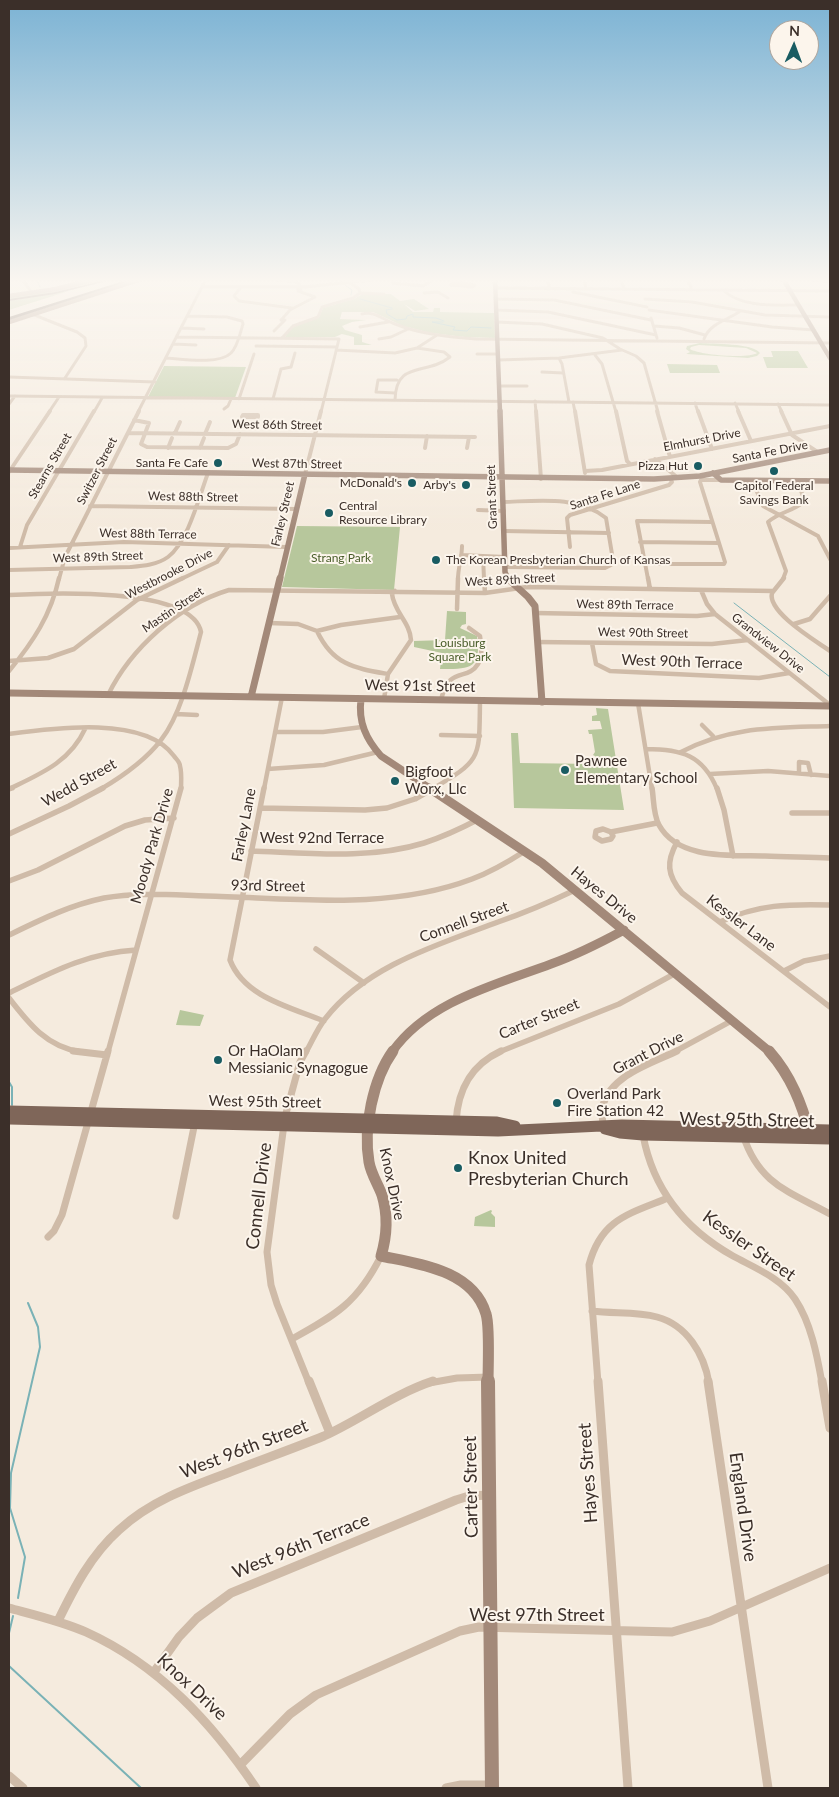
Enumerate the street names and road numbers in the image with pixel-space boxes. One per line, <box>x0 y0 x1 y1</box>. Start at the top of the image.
street label: West 86th Street <box>232 417 322 433</box>
street label: Elmhurst Drive <box>662 425 742 455</box>
street label: Stearns Street <box>25 430 75 502</box>
street label: Switzer Street <box>74 435 120 507</box>
street label: Santa Fe Drive <box>731 438 809 466</box>
street label: West 87th Street <box>252 456 342 472</box>
street label: Grant Street <box>484 465 500 529</box>
street label: Santa Fe Lane <box>568 477 642 513</box>
street label: Farley Street <box>269 480 297 548</box>
street label: West 88th Street <box>148 489 238 505</box>
street label: West 88th Terrace <box>99 526 197 542</box>
street label: Westbrooke Drive <box>123 546 215 602</box>
street label: West 89th Street <box>53 548 143 566</box>
street label: West 89th Street <box>465 570 555 590</box>
street label: Mastin Street <box>140 584 206 636</box>
street label: West 89th Terrace <box>576 597 674 613</box>
street label: Grandview Drive <box>729 610 807 676</box>
street label: West 90th Street <box>598 625 688 641</box>
street label: West 90th Terrace <box>621 651 743 673</box>
street label: West 91st Street <box>364 676 476 696</box>
street label: Wedd Street <box>38 755 120 811</box>
street label: Moody Park Drive <box>127 786 177 906</box>
street label: Farley Lane <box>228 787 260 863</box>
street label: West 92nd Terrace <box>260 829 384 847</box>
street label: Hayes Drive <box>567 863 641 927</box>
street label: 93rd Street <box>231 876 305 896</box>
street label: Kessler Lane <box>703 891 779 955</box>
street label: Connell Street <box>417 898 511 946</box>
street label: Carter Street <box>496 995 582 1043</box>
street label: Grant Drive <box>610 1028 686 1078</box>
street label: West 95th Street <box>208 1092 322 1112</box>
street label: West 95th Street <box>679 1108 815 1132</box>
street label: Connell Drive <box>242 1141 276 1251</box>
street label: Knox Drive <box>376 1146 408 1222</box>
street label: Kessler Street <box>698 1206 800 1286</box>
street label: West 96th Street <box>177 1415 311 1483</box>
street label: Hayes Street <box>574 1422 602 1524</box>
street label: Carter Street <box>459 1436 483 1538</box>
street label: England Drive <box>725 1451 761 1563</box>
street label: West 96th Terrace <box>229 1509 373 1583</box>
street label: West 97th Street <box>469 1604 605 1626</box>
street label: Knox Drive <box>152 1649 232 1725</box>

